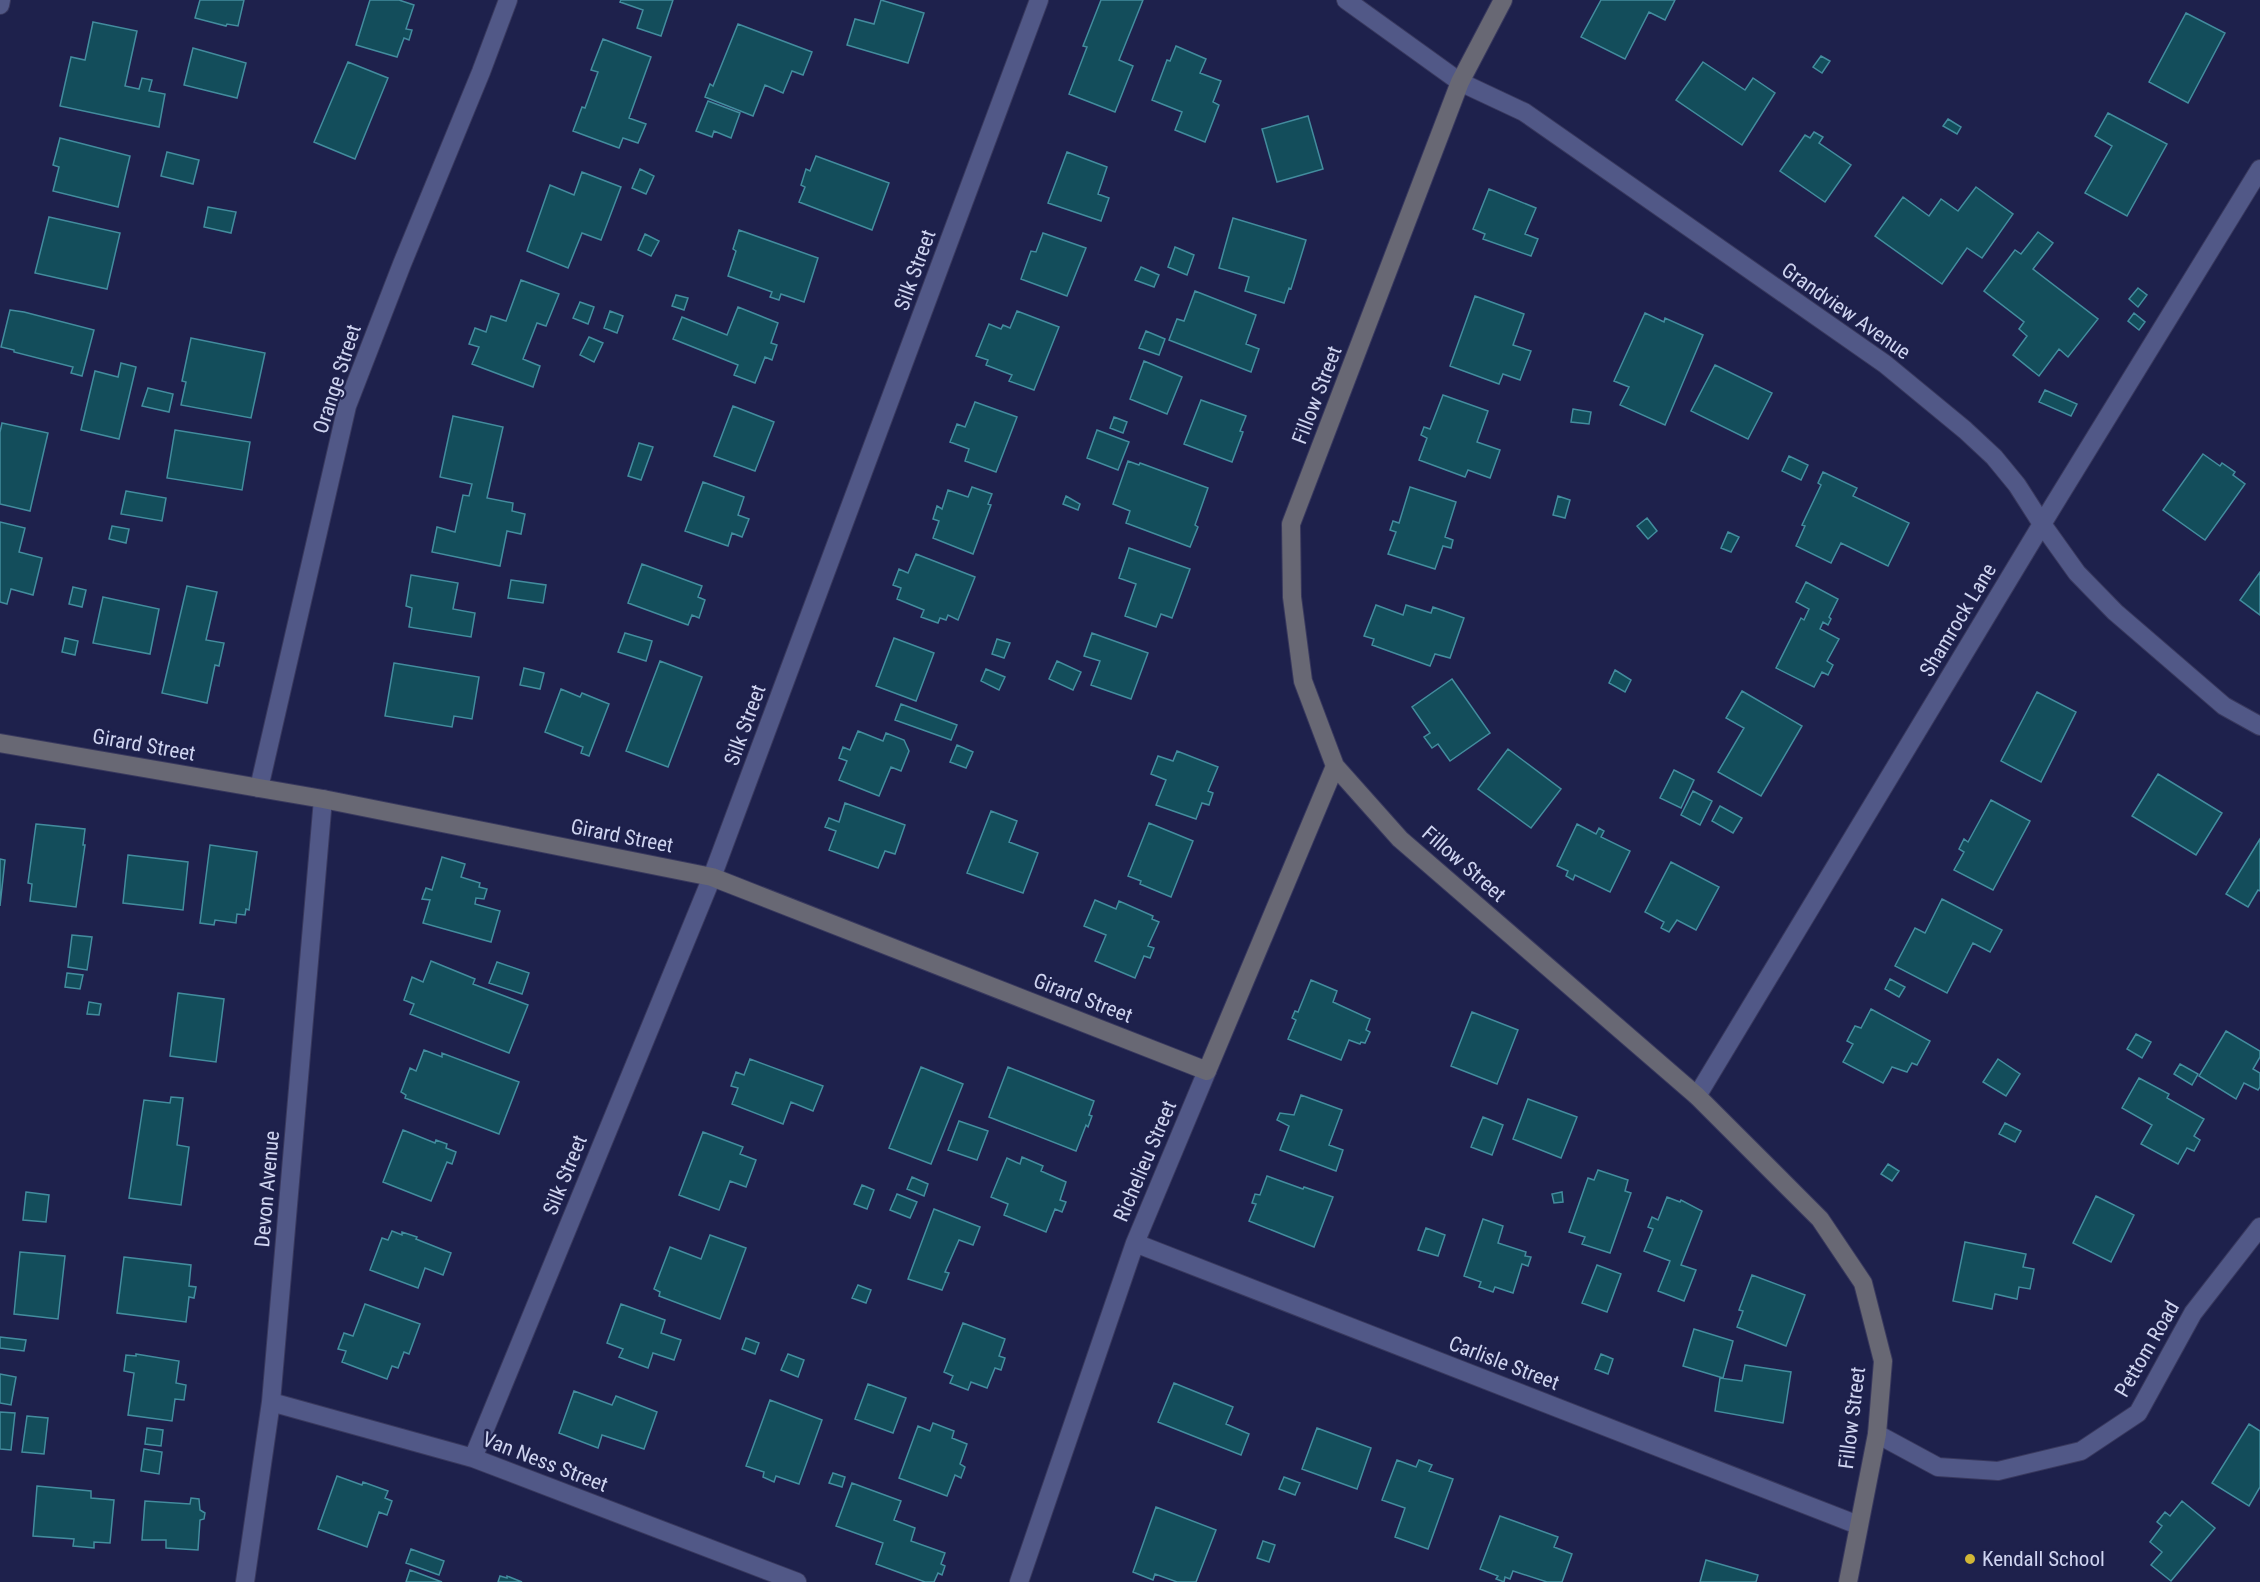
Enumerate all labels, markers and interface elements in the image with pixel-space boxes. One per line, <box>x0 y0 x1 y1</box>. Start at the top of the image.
street label: Silk Street <box>889 226 941 314</box>
street label: Grandview Avenue <box>1777 258 1915 364</box>
street label: Orange Street <box>308 322 366 436</box>
street label: Fillow Street <box>1287 343 1347 447</box>
street label: Shamrock Lane <box>1915 559 2001 681</box>
street label: Silk Street <box>719 681 771 769</box>
street label: Girard Street <box>91 724 197 766</box>
street label: Girard Street <box>569 814 675 858</box>
street label: Fillow Street <box>1417 821 1511 907</box>
street label: Girard Street <box>1030 968 1136 1028</box>
street label: Richelieu Street <box>1109 1097 1181 1225</box>
street label: Devon Avenue <box>250 1130 284 1248</box>
street label: Silk Street <box>538 1132 592 1218</box>
street label: Pettom Road <box>2110 1297 2184 1401</box>
street label: Carlisle Street <box>1445 1331 1563 1395</box>
street label: Fillow Street <box>1834 1366 1870 1470</box>
street label: Van Ness Street <box>479 1427 611 1497</box>
place label: Kendall School <box>1982 1547 2105 1571</box>
marker: Kendall School <box>1963 1552 1977 1566</box>

